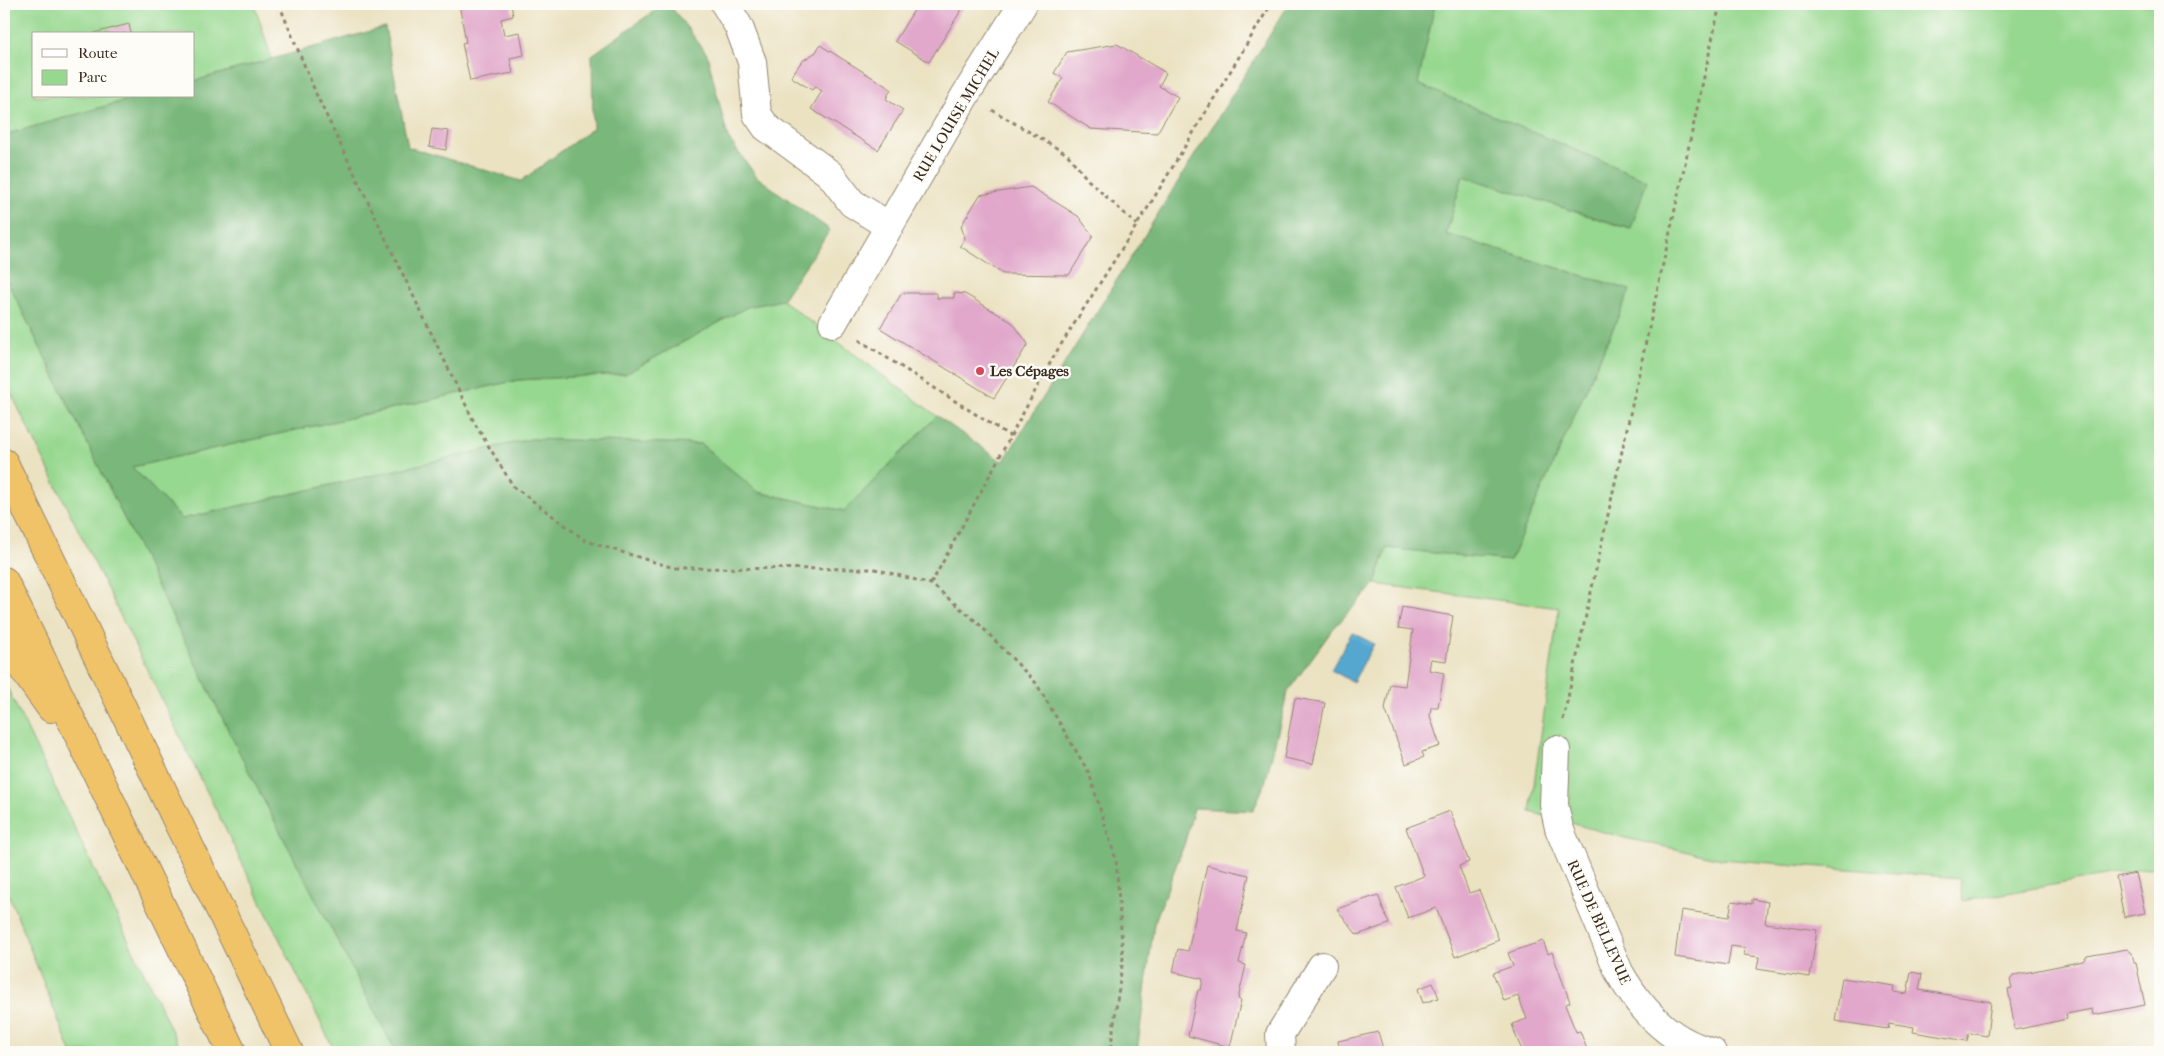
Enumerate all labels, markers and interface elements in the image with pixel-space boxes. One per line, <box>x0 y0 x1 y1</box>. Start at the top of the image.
legend <box>32 32 195 98</box>
text: Route <box>78 44 118 62</box>
street label: RUE LOUISE MICHEL <box>909 45 1003 185</box>
text: Parc <box>78 68 107 86</box>
place label: Les Cépages <box>990 362 1069 380</box>
marker: Les Cépages <box>974 365 986 377</box>
street label: RUE DE BELLEVUE <box>1563 857 1635 987</box>

